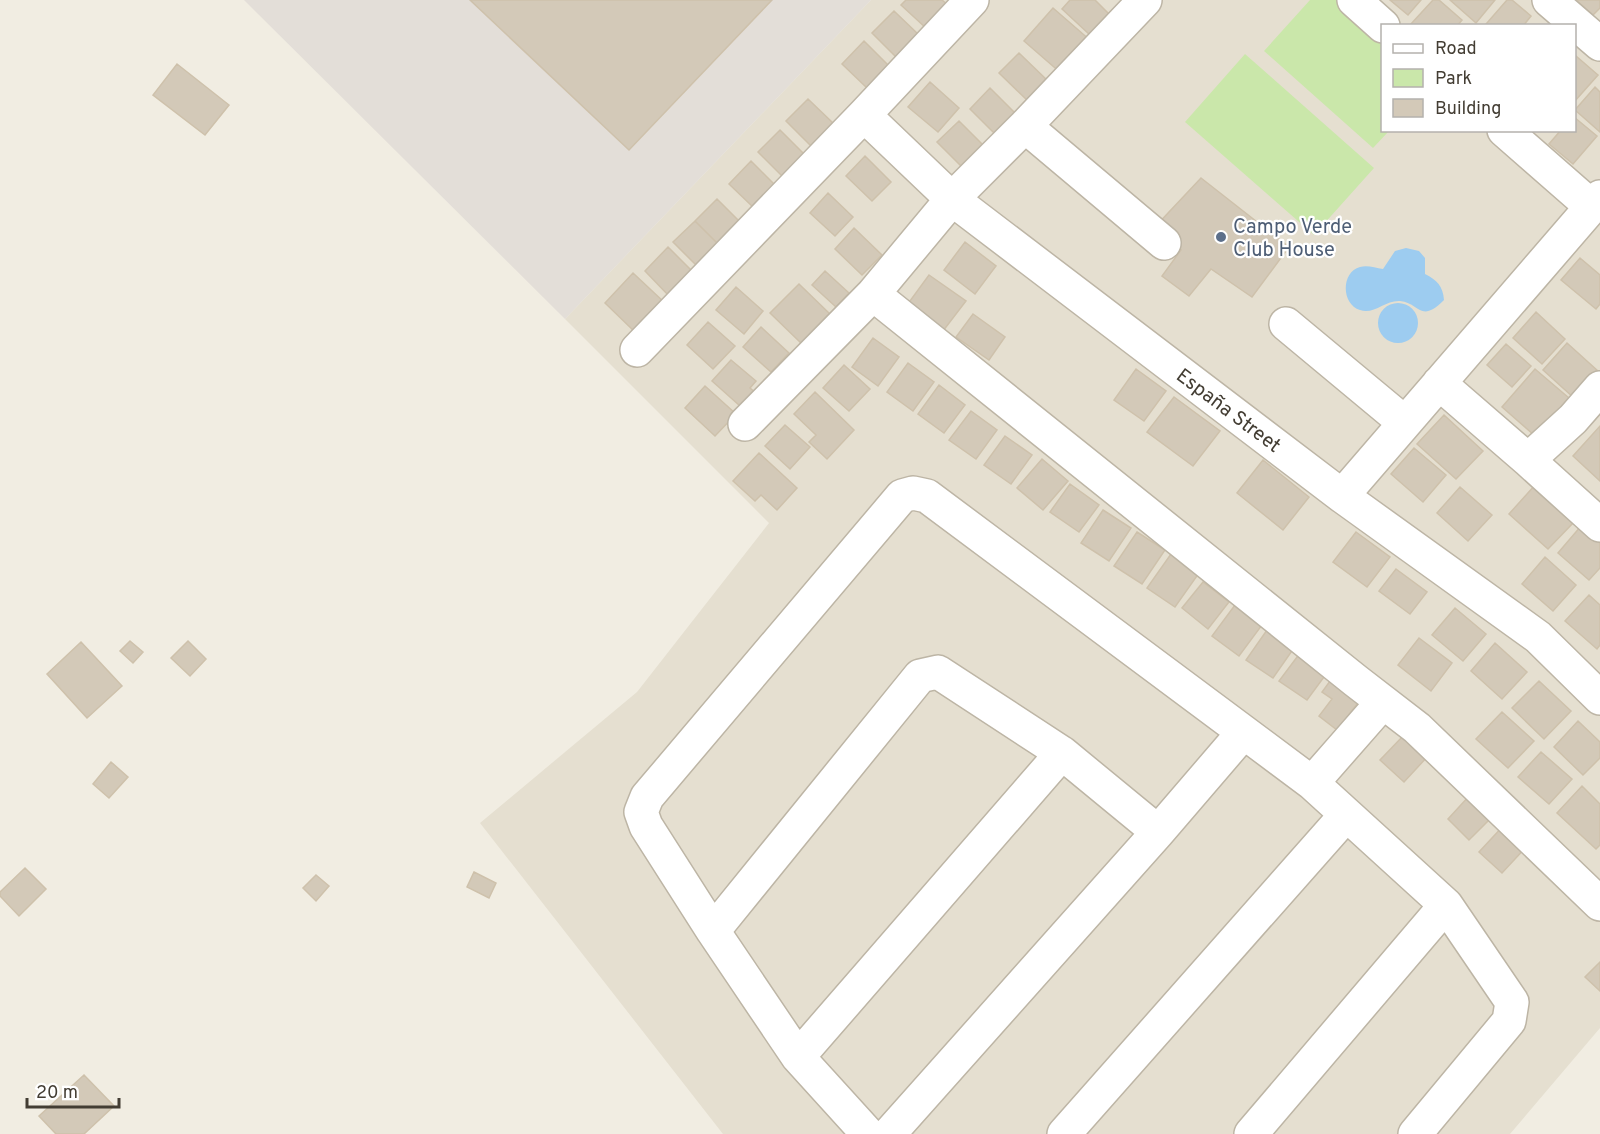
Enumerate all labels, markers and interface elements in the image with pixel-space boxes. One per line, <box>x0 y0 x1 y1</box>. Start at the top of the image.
legend <box>1381 24 1576 132</box>
text: Road <box>1435 38 1477 61</box>
text: Park <box>1435 68 1472 91</box>
text: Building <box>1435 98 1501 121</box>
place label: Campo Verde Club House <box>1233 215 1352 264</box>
marker: Campo Verde Club House <box>1214 230 1228 244</box>
street label: España Street <box>1170 364 1285 460</box>
scale bar <box>27 1071 118 1109</box>
text: 20 m <box>36 1082 78 1105</box>

